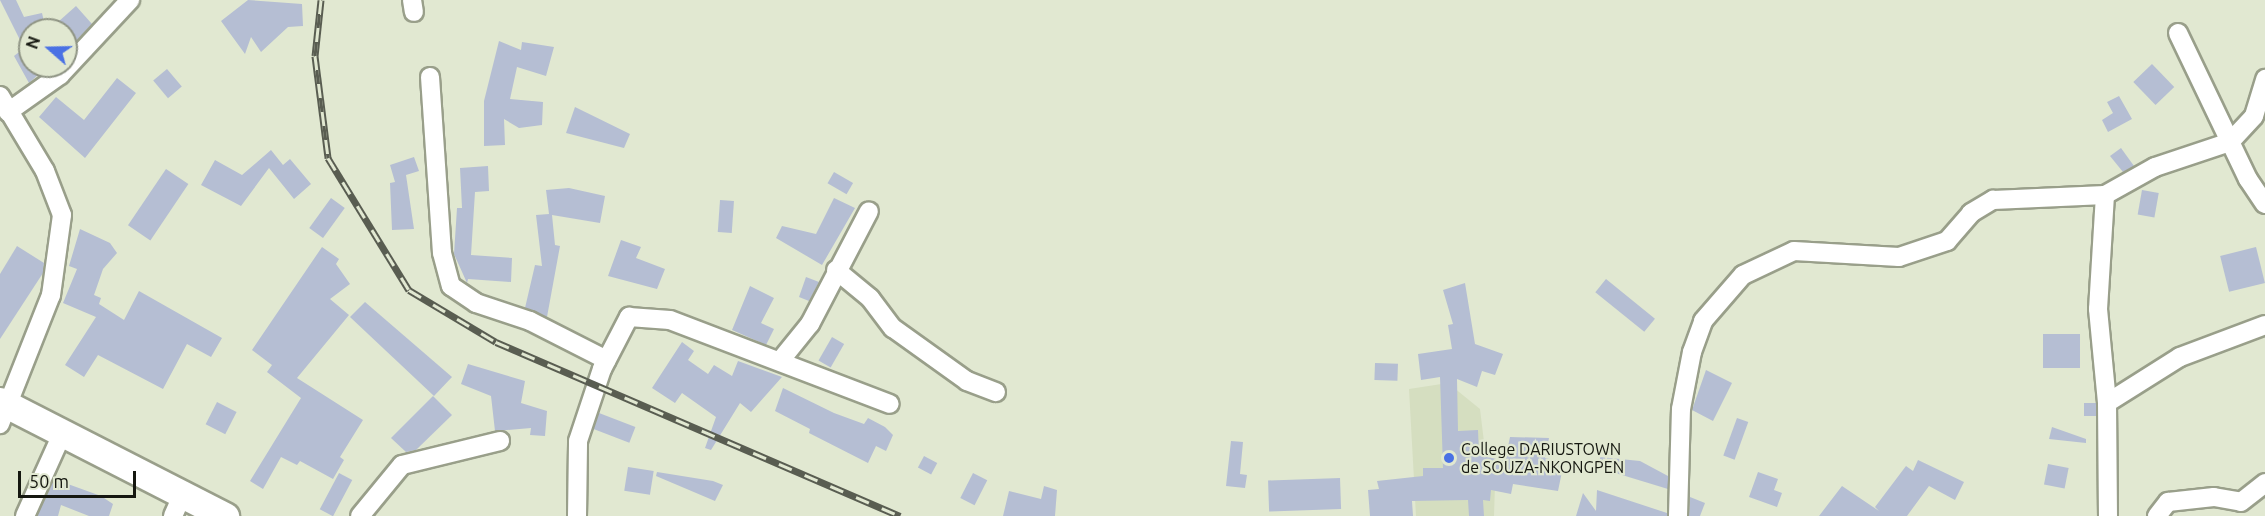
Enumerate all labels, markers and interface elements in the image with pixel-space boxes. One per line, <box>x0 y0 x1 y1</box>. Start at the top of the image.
north arrow <box>18 18 78 78</box>
text: N <box>22 34 43 51</box>
place label: College DARIUSTOWN de SOUZA-NKONGPEN <box>1461 439 1624 477</box>
marker: College DARIUSTOWN de SOUZA-NKONGPEN <box>1442 451 1456 465</box>
scale bar <box>21 459 140 497</box>
text: 50 m <box>29 471 69 491</box>

